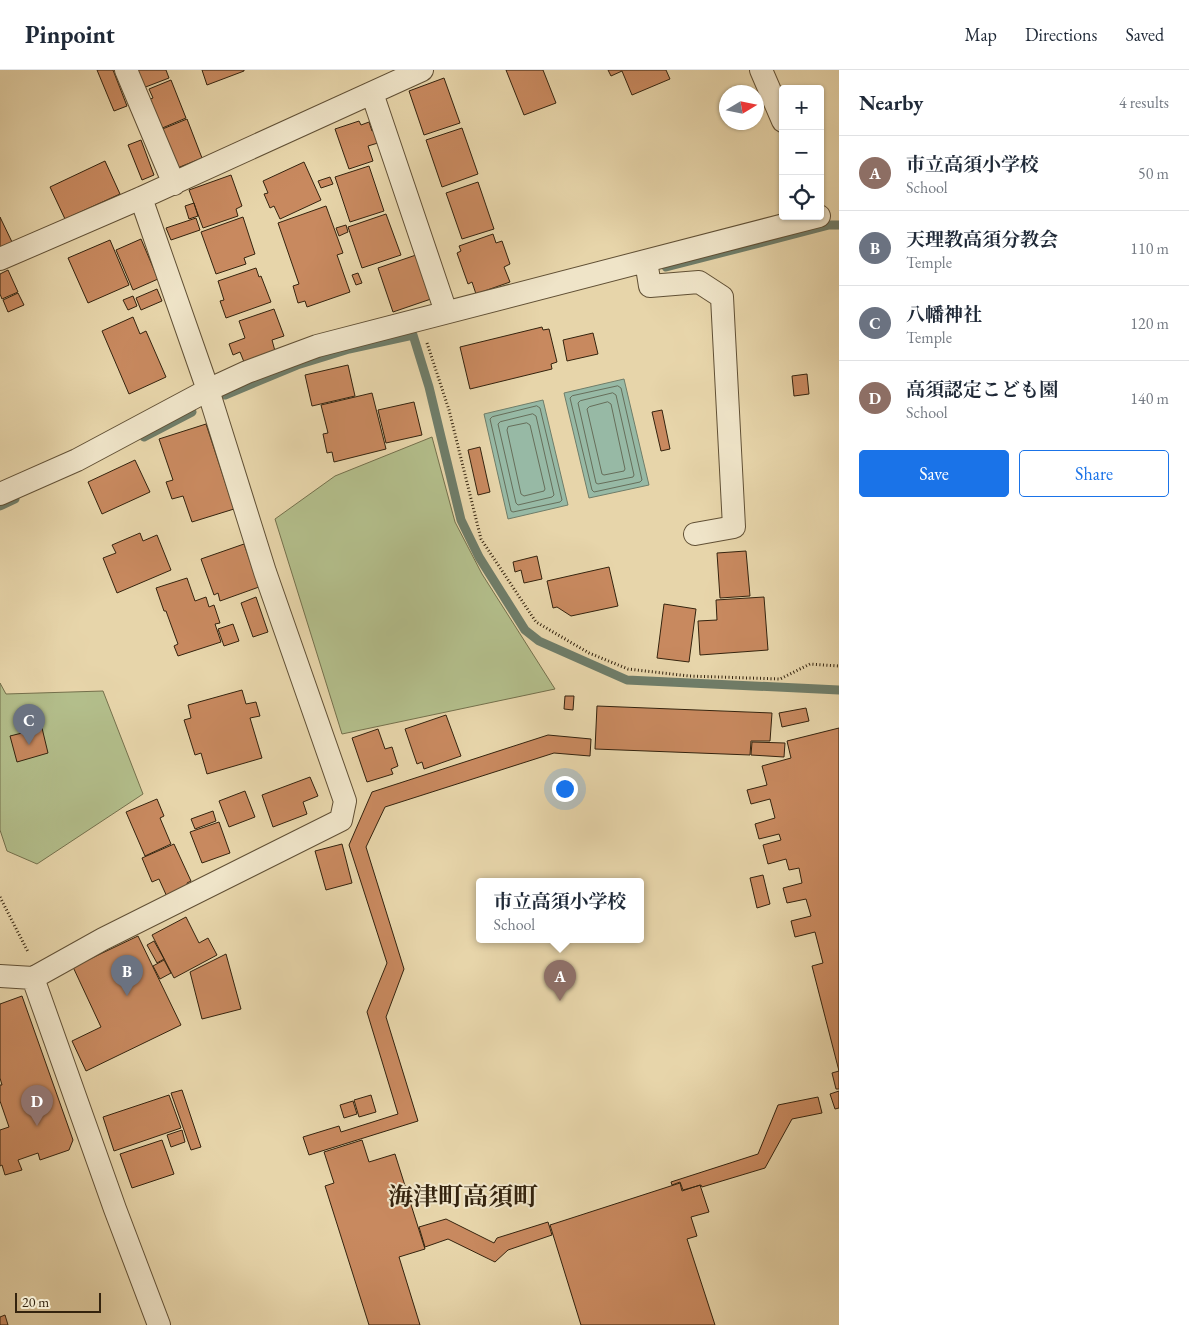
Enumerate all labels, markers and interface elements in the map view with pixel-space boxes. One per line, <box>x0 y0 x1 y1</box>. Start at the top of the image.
text: Pinpoint <box>25 19 115 50</box>
text: Map <box>965 23 997 46</box>
text: Directions <box>1025 23 1097 46</box>
text: Saved <box>1125 23 1164 46</box>
north arrow <box>719 85 764 130</box>
map controls <box>779 85 824 220</box>
button: + <box>779 85 824 130</box>
text: Nearby <box>859 89 923 116</box>
text: 4 results <box>1119 92 1169 113</box>
button: − <box>779 130 824 175</box>
text: 市立高須小学校 <box>906 152 1039 177</box>
text: A <box>869 163 881 184</box>
text: 50 m <box>1138 163 1169 184</box>
button: locate <box>779 175 824 220</box>
text: School <box>906 177 948 198</box>
text: 天理教高須分教会 <box>906 227 1058 252</box>
text: B <box>870 238 880 259</box>
text: 110 m <box>1130 238 1169 259</box>
text: Temple <box>906 252 952 273</box>
text: 八幡神社 <box>906 302 982 327</box>
text: C <box>869 313 881 334</box>
text: 120 m <box>1130 313 1169 334</box>
text: Temple <box>906 327 952 348</box>
text: 高須認定こども園 <box>906 377 1058 402</box>
text: D <box>869 388 881 409</box>
text: 140 m <box>1130 388 1169 409</box>
text: School <box>906 402 948 423</box>
button: Save <box>859 450 1009 497</box>
button: Share <box>1019 450 1169 497</box>
pin: C <box>13 704 45 745</box>
your location <box>552 776 578 802</box>
popup <box>476 878 644 943</box>
text: 市立高須小学校 <box>493 889 627 914</box>
text: School <box>493 914 535 935</box>
pin: B <box>111 955 143 996</box>
pin: A <box>544 960 576 1001</box>
pin: D <box>21 1085 53 1126</box>
district label: 海津町高須町 <box>388 1180 538 1212</box>
scale bar <box>15 1290 101 1313</box>
text: 20 m <box>22 1293 49 1311</box>

